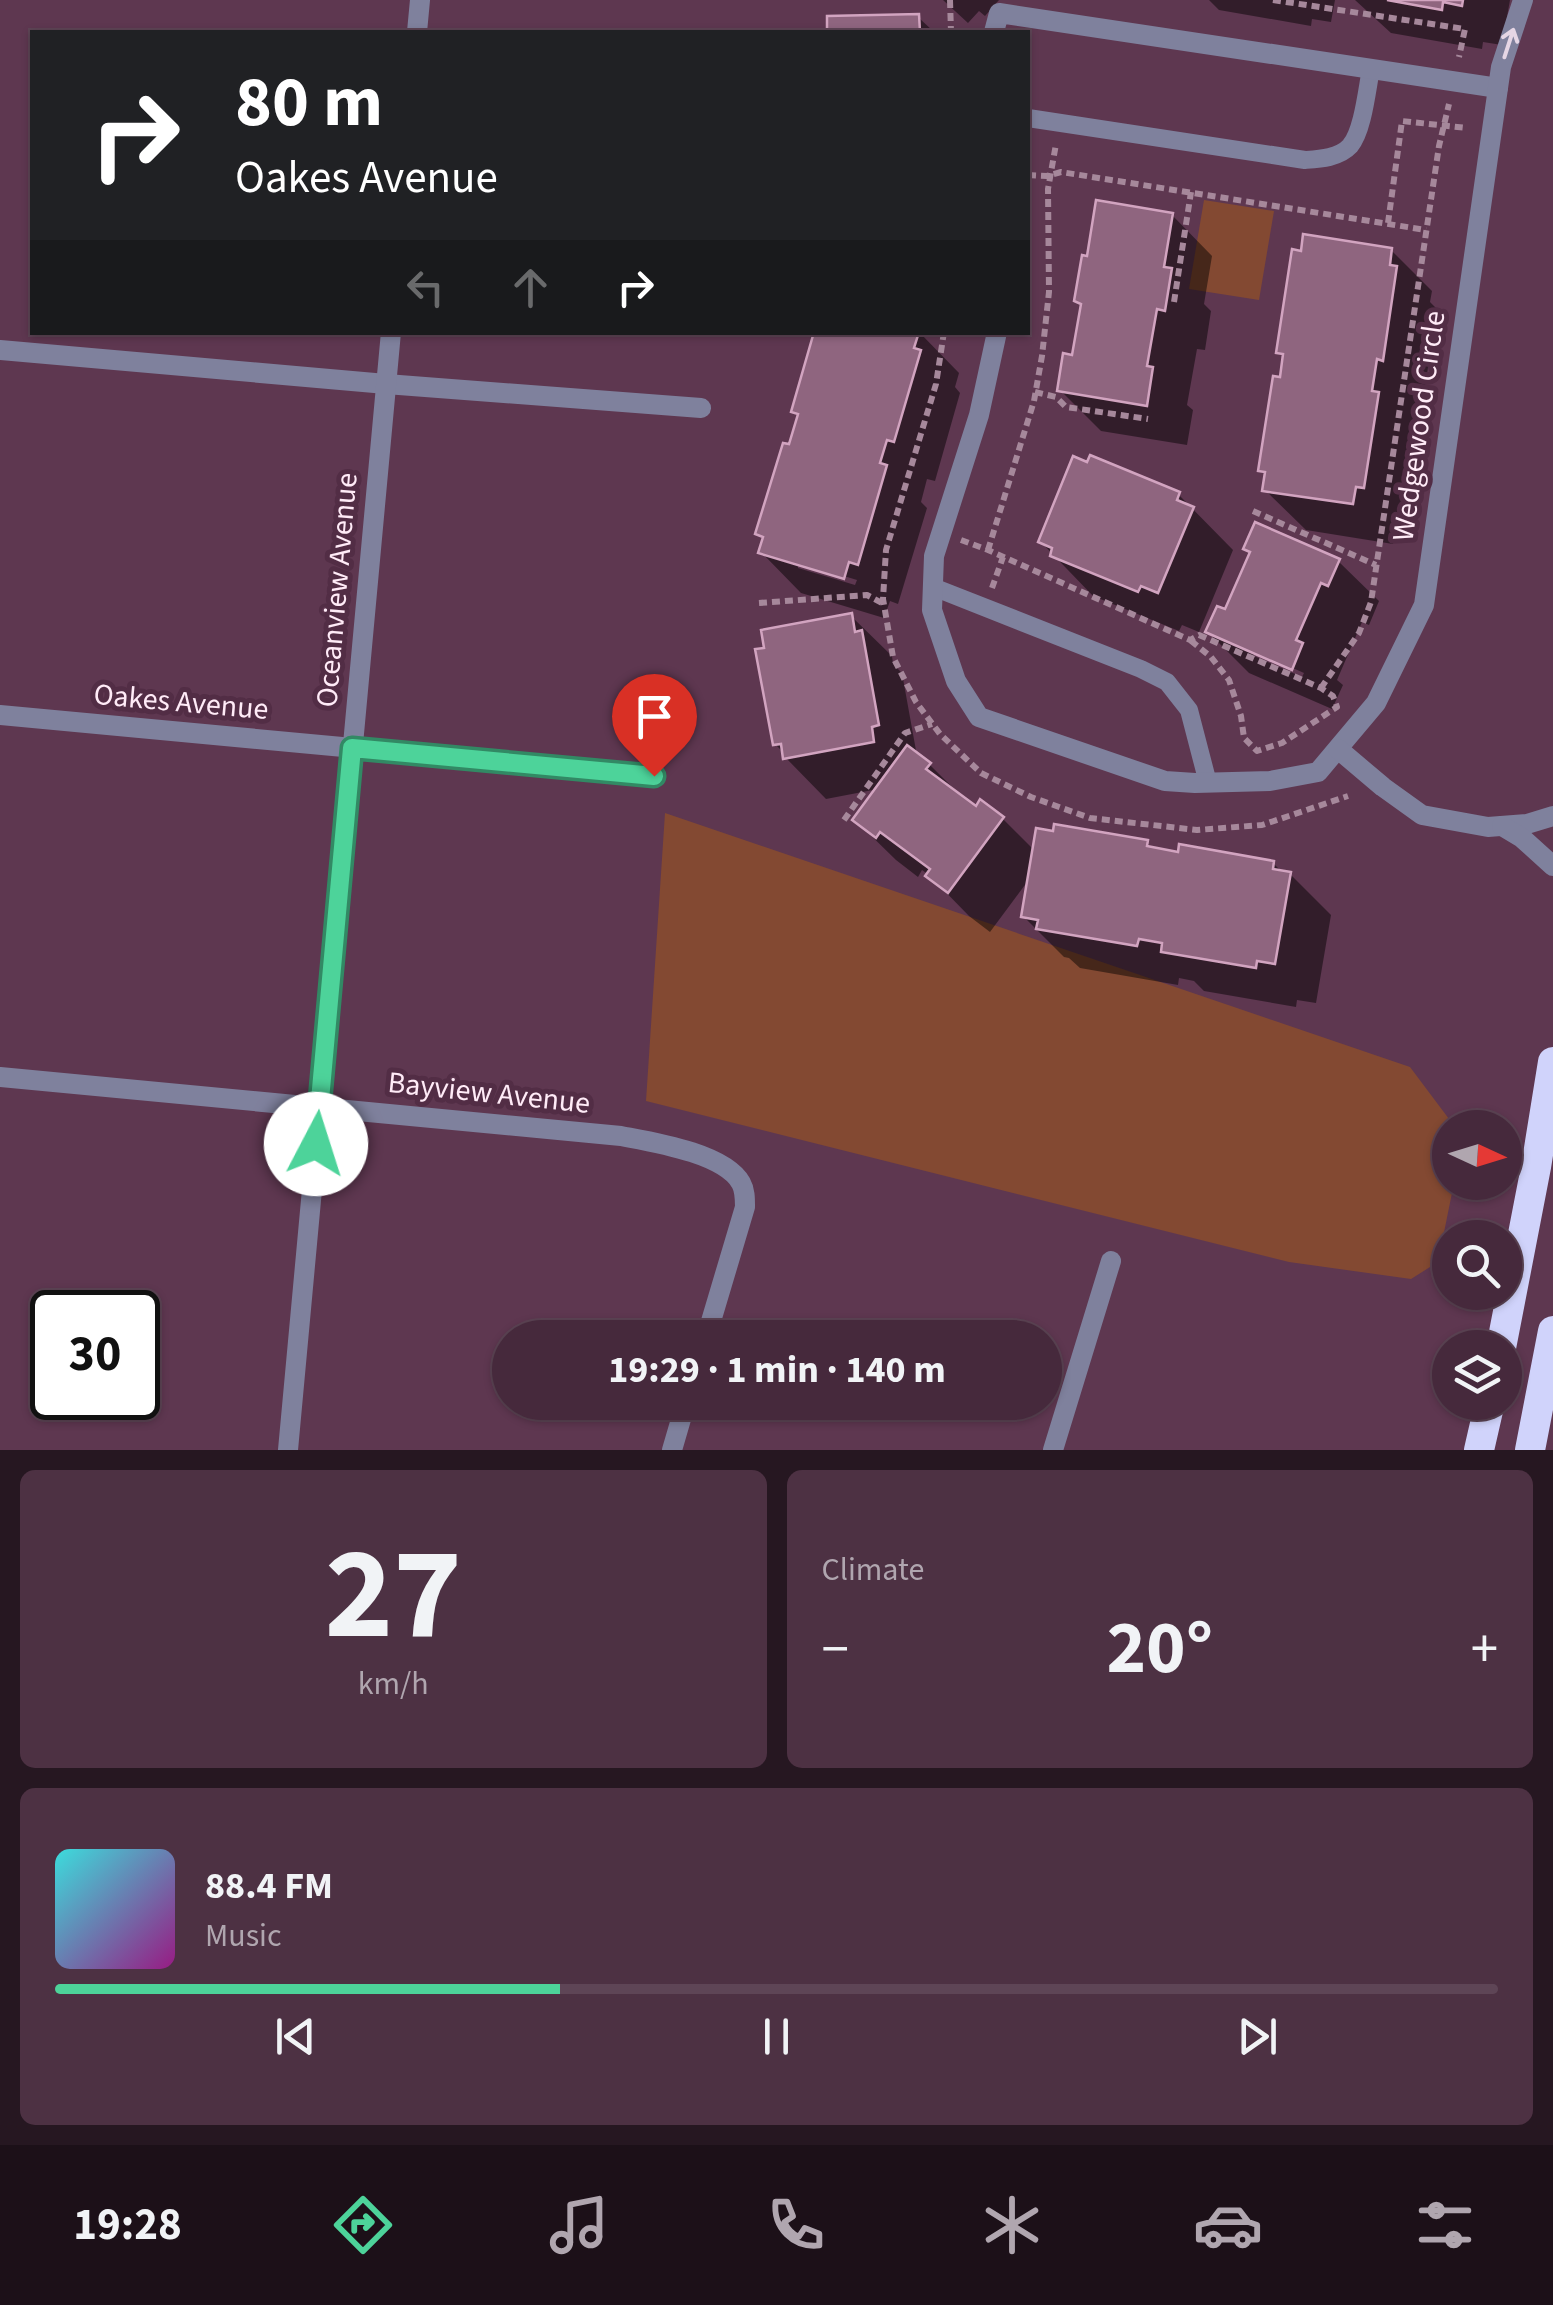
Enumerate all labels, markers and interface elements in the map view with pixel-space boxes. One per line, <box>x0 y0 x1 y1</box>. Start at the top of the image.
one-way arrow <box>1501 28 1519 60</box>
text: 80 m <box>235 53 383 153</box>
icon: right <box>70 70 200 200</box>
text: Oakes Avenue <box>235 146 498 210</box>
icon: left <box>398 260 453 315</box>
icon: ahead <box>503 260 558 315</box>
icon: right <box>608 260 663 315</box>
street label: Wedgewood Circle <box>1382 308 1456 544</box>
street label: Oceanview Avenue <box>305 471 369 709</box>
street label: Oakes Avenue <box>92 673 270 731</box>
pin <box>612 674 697 777</box>
icon: arrive <box>627 689 682 744</box>
street label: Bayview Avenue <box>386 1061 592 1125</box>
position arrow <box>264 1092 368 1196</box>
north arrow <box>1432 1110 1522 1200</box>
map controls <box>1432 1110 1522 1420</box>
button: search <box>1432 1220 1522 1310</box>
speed limit sign: 30 <box>30 1290 160 1420</box>
button: layers <box>1432 1330 1522 1420</box>
text: 19:29 · 1 min · 140 m <box>608 1343 946 1397</box>
text: 27 <box>325 1503 462 1688</box>
text: Climate <box>822 1547 924 1593</box>
text: 20° <box>1106 1595 1213 1702</box>
text: − <box>822 1611 849 1689</box>
text: + <box>1471 1611 1498 1689</box>
text: km/h <box>358 1661 429 1707</box>
text: 88.4 FM <box>205 1859 333 1913</box>
text: Music <box>205 1913 282 1959</box>
icon: previous <box>268 2009 323 2064</box>
icon: pause <box>749 2009 804 2064</box>
icon: next <box>1230 2009 1285 2064</box>
icon: directions <box>328 2190 398 2260</box>
icon: music <box>544 2190 614 2260</box>
icon: phone <box>761 2190 831 2260</box>
icon: climate <box>977 2190 1047 2260</box>
icon: car <box>1193 2190 1263 2260</box>
icon: filters <box>1410 2190 1480 2260</box>
text: 19:28 <box>73 2193 182 2257</box>

